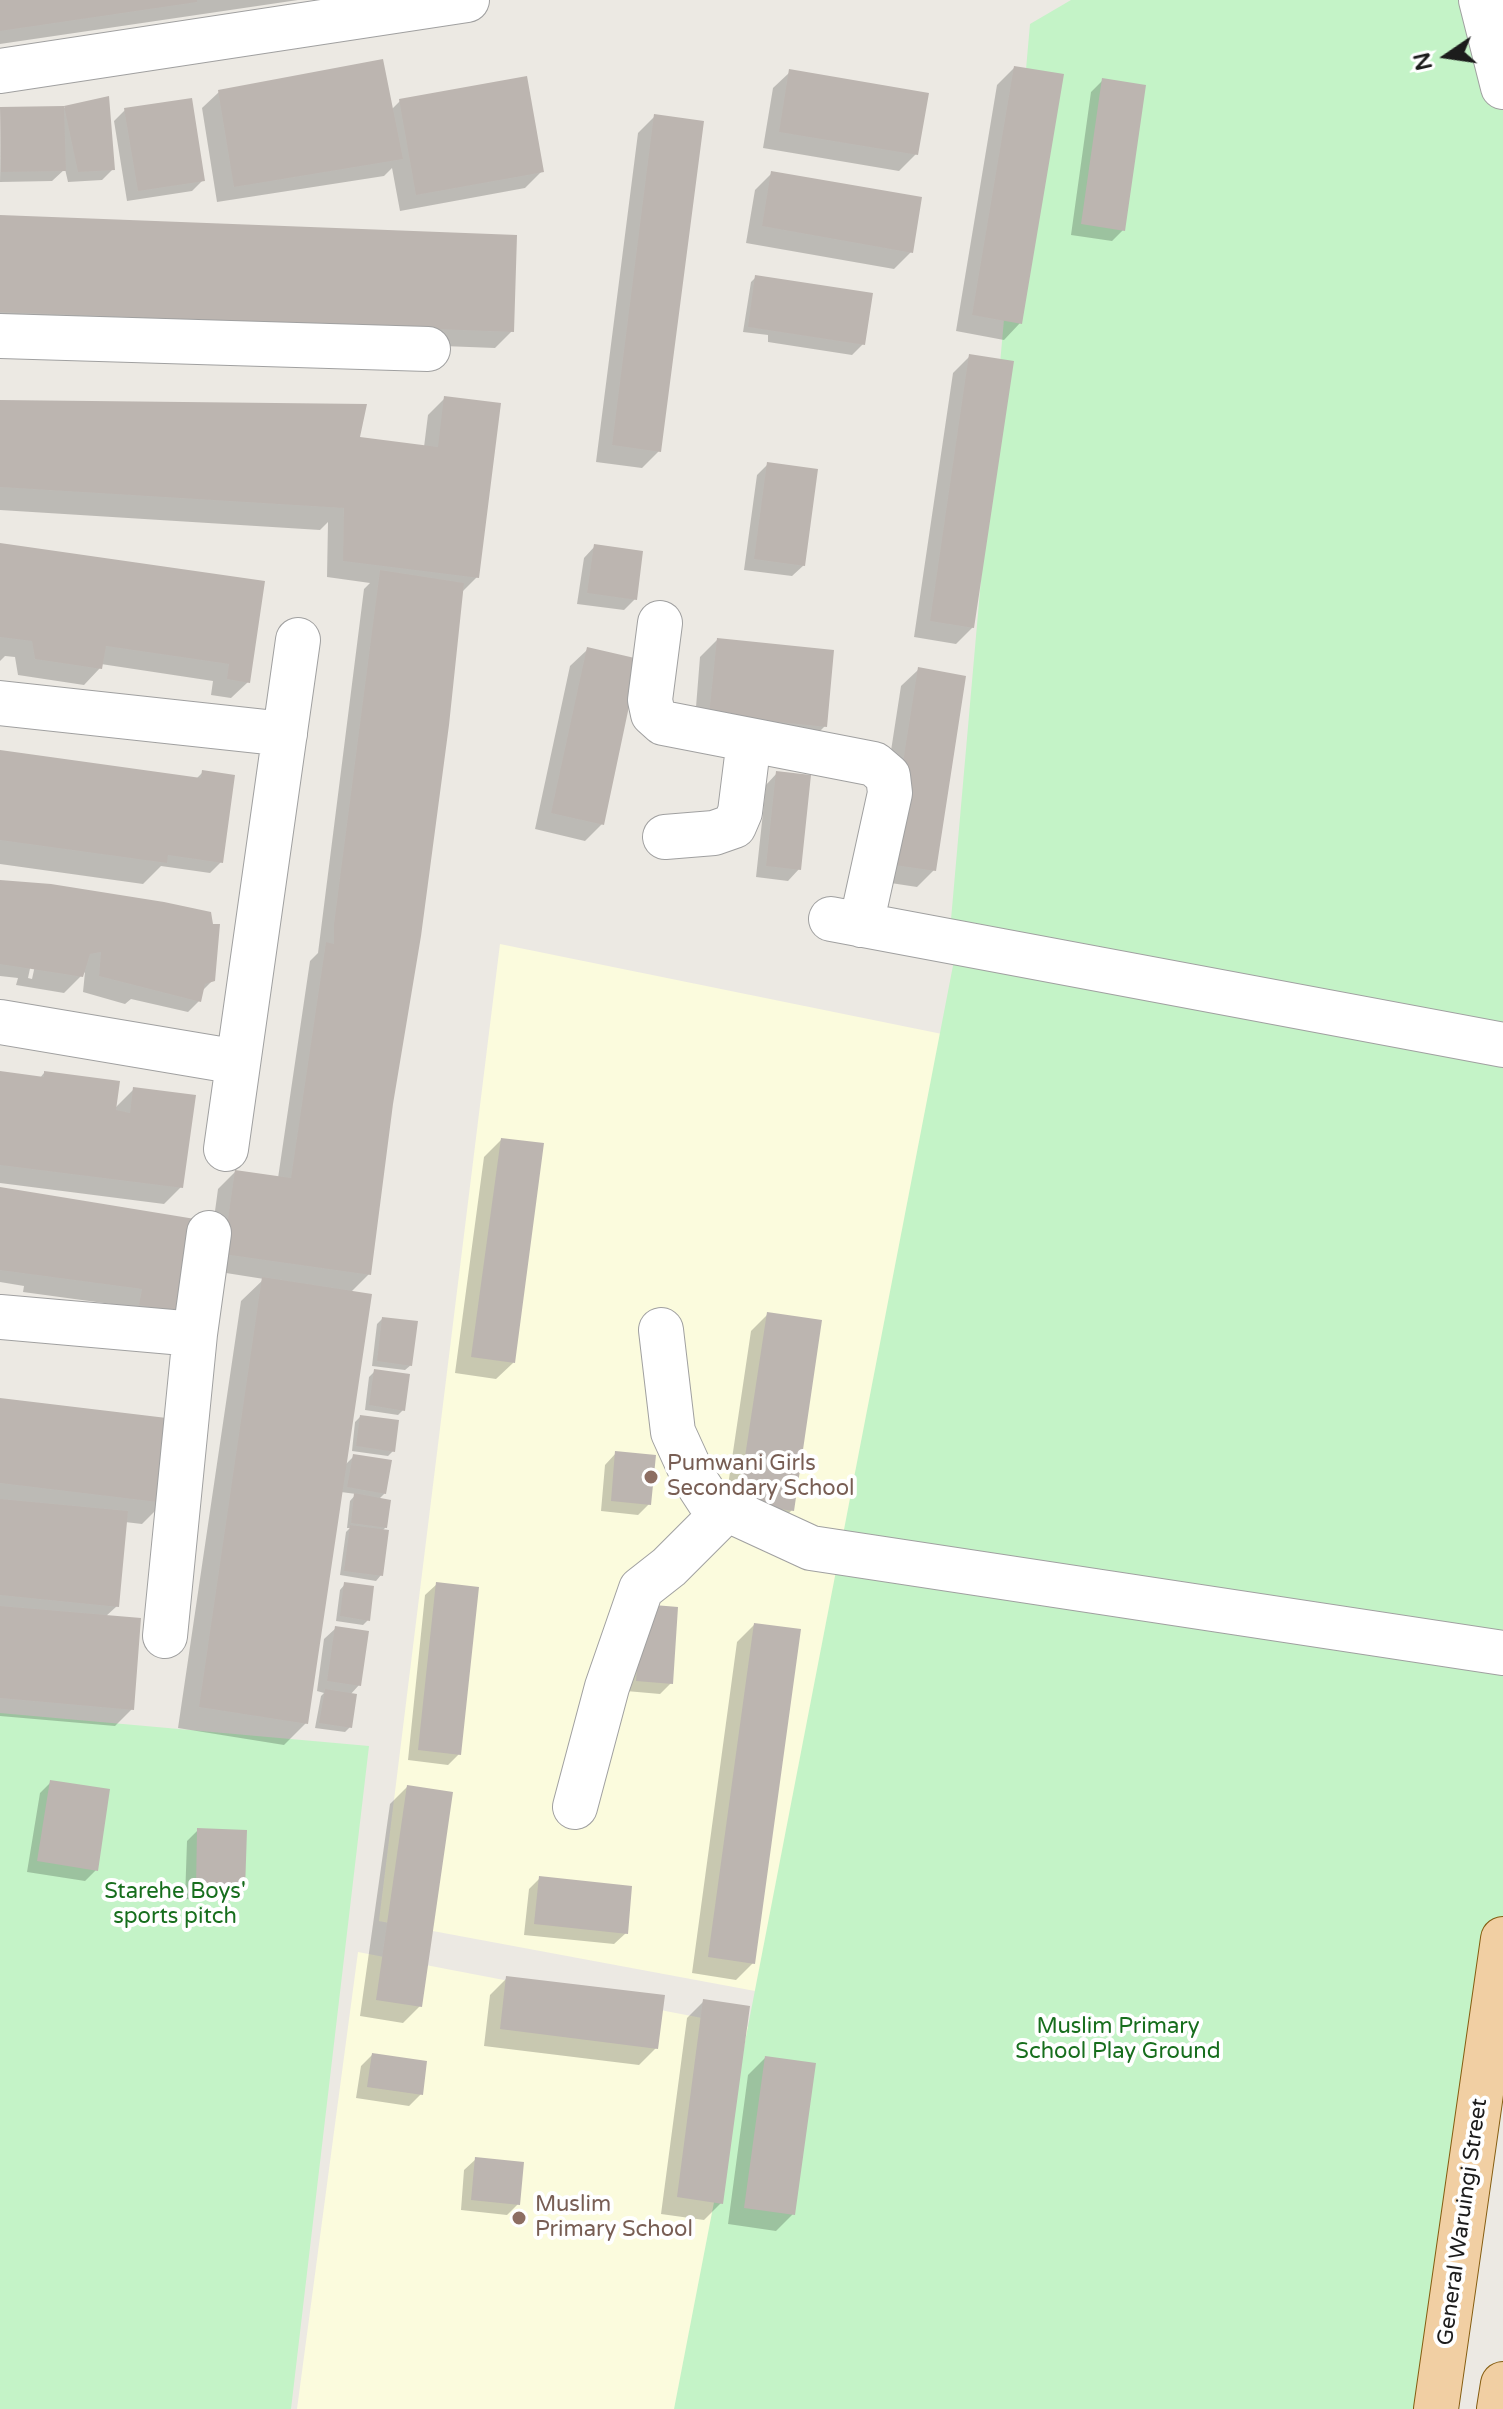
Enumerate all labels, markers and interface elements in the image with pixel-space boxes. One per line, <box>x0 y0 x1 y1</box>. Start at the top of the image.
north arrow <box>1407 16 1487 96</box>
text: N <box>1409 50 1438 73</box>
place label: Pumwani Girls Secondary School <box>667 1451 855 1502</box>
marker: Pumwani Girls Secondary School <box>642 1468 660 1486</box>
park label: Starehe Boys' sports pitch <box>104 1879 246 1930</box>
park label: Muslim Primary School Play Ground <box>1015 2014 1221 2066</box>
street label: General Waruingi Street <box>1433 2097 1493 2347</box>
place label: Muslim Primary School <box>535 2192 693 2244</box>
marker: Muslim Primary School <box>510 2209 528 2227</box>

